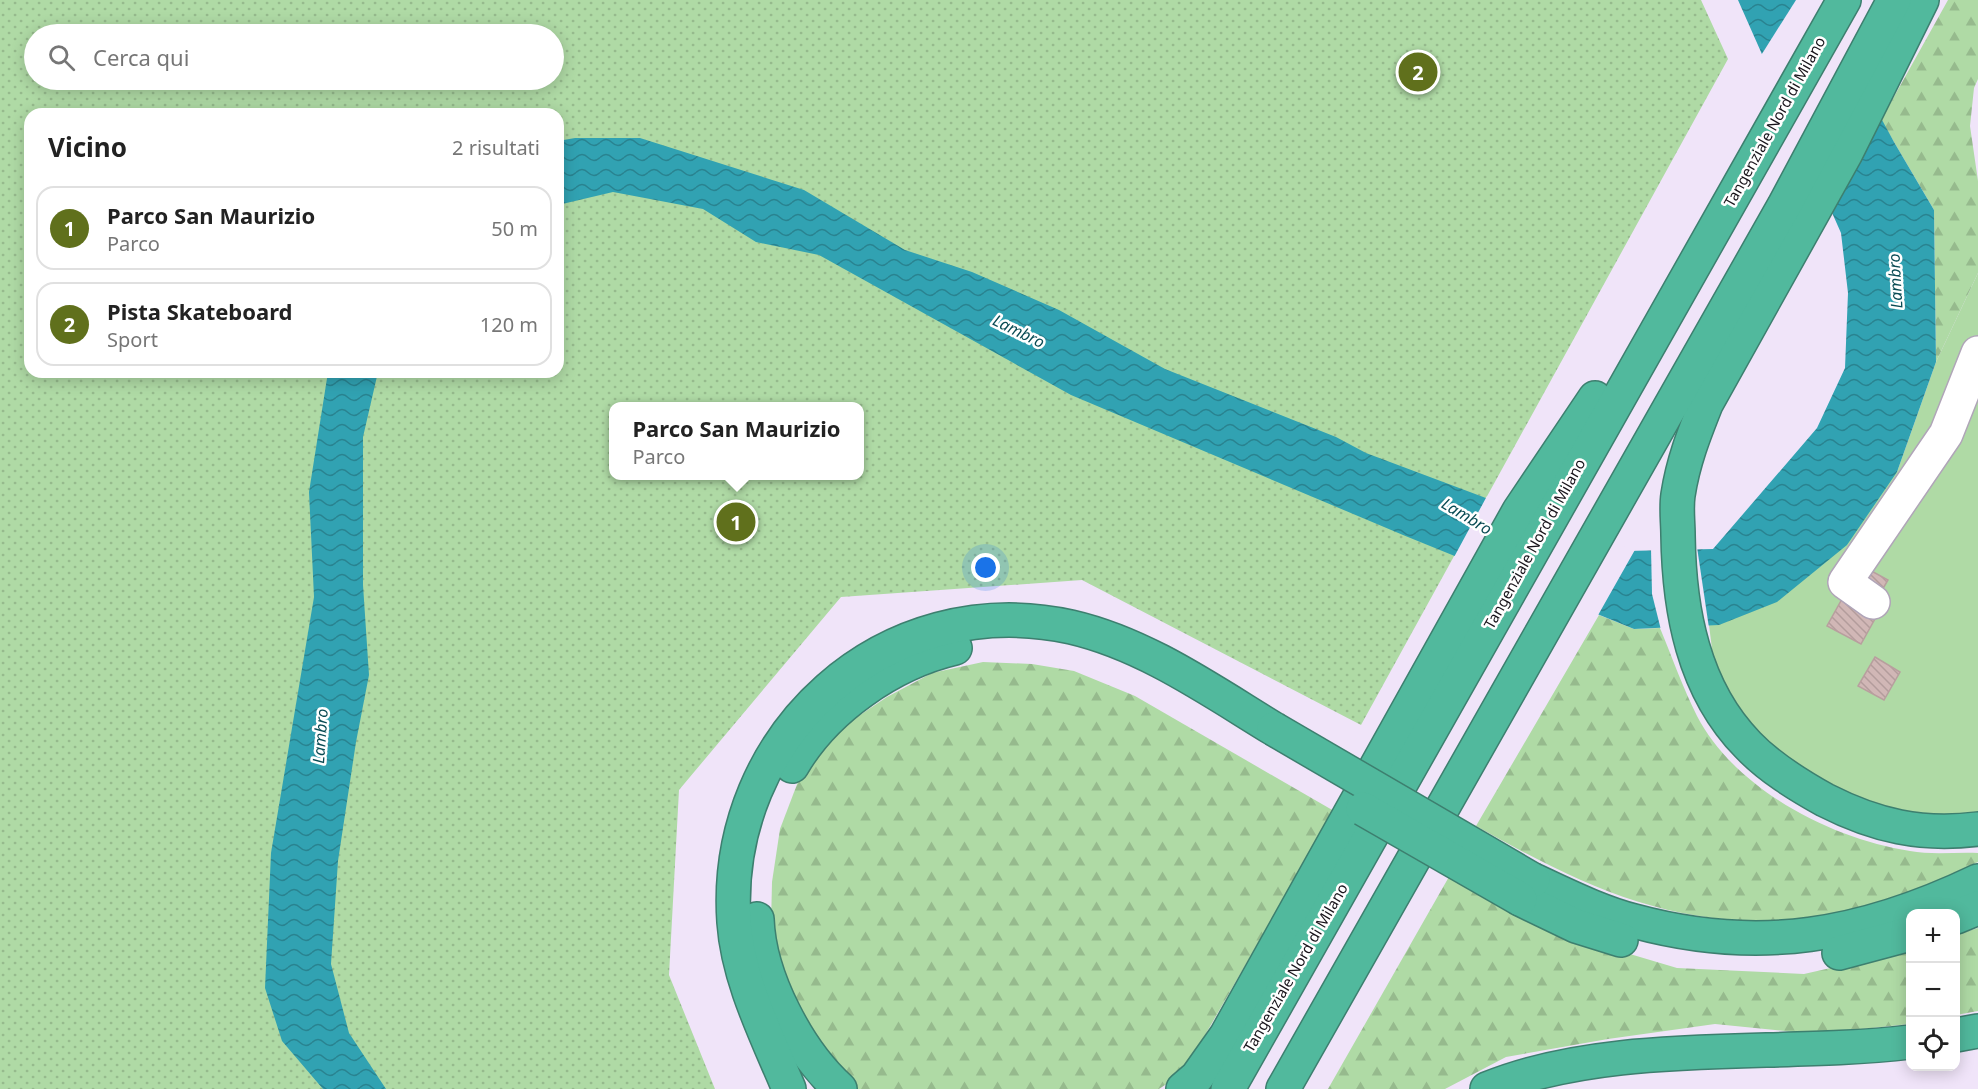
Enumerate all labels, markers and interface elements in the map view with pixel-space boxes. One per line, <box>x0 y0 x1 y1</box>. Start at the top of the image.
search box <box>24 24 564 90</box>
street label: Tangenziale Nord di Milano <box>1719 33 1829 210</box>
icon: search <box>45 41 78 74</box>
text: Cerca qui <box>93 42 189 72</box>
pin: 2 <box>1398 50 1438 94</box>
text: Vicino <box>48 129 127 165</box>
text: 2 risultati <box>452 134 540 161</box>
text: Parco San Maurizio <box>107 200 315 230</box>
text: 1 <box>64 215 75 242</box>
text: 50 m <box>491 215 538 242</box>
text: Parco <box>107 230 160 257</box>
water label: Lambro <box>1883 253 1907 309</box>
text: Pista Skateboard <box>107 296 292 326</box>
water label: Lambro <box>989 309 1049 353</box>
text: 2 <box>64 311 75 338</box>
text: 120 m <box>480 311 538 338</box>
text: Sport <box>107 326 158 353</box>
popup <box>609 402 864 480</box>
text: Parco San Maurizio <box>632 413 841 443</box>
text: Parco <box>632 443 685 470</box>
street label: Tangenziale Nord di Milano <box>1479 455 1589 632</box>
water label: Lambro <box>1438 492 1496 540</box>
pin: 1 <box>716 500 756 544</box>
your location <box>971 553 1000 582</box>
water label: Lambro <box>307 708 333 764</box>
street label: Tangenziale Nord di Milano <box>1238 879 1352 1056</box>
map controls <box>1906 909 1960 1071</box>
button: + <box>1906 909 1960 963</box>
button: − <box>1906 963 1960 1017</box>
button: locate <box>1906 1017 1960 1071</box>

